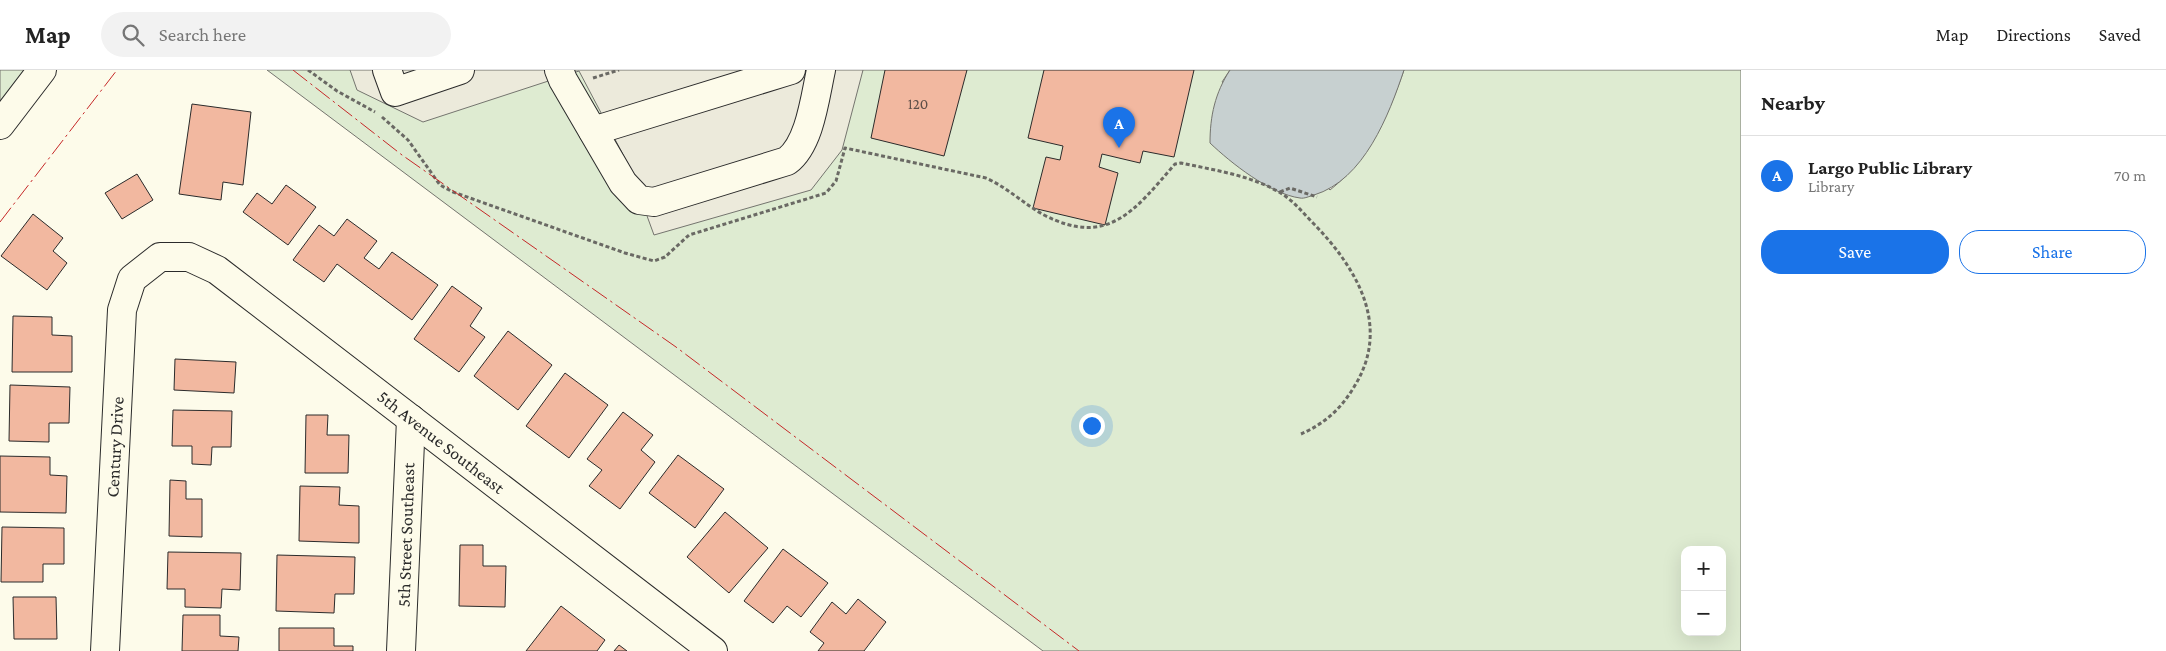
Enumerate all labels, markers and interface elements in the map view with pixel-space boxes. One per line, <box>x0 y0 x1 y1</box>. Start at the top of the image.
search box <box>101 12 451 57</box>
text: Map <box>25 21 71 48</box>
icon: search <box>119 21 147 49</box>
text: Search here <box>159 24 246 45</box>
text: Map <box>1936 25 1968 45</box>
text: Directions <box>1996 25 2071 45</box>
text: Saved <box>2099 25 2141 45</box>
text: Nearby <box>1761 91 1825 115</box>
house number: 120 <box>908 96 928 112</box>
pin: A <box>1103 107 1135 148</box>
text: Largo Public Library <box>1808 157 1972 178</box>
text: A <box>1772 167 1782 184</box>
text: 70 m <box>2114 167 2146 184</box>
text: Library <box>1808 178 1854 195</box>
button: Save <box>1761 230 1949 274</box>
button: Share <box>1959 230 2146 274</box>
street label: 5th Avenue Southeast <box>374 386 509 498</box>
street label: Century Drive <box>102 396 128 498</box>
your location <box>1079 413 1105 439</box>
street label: 5th Street Southeast <box>393 461 419 608</box>
map controls <box>1681 546 1726 636</box>
button: + <box>1681 546 1726 591</box>
button: − <box>1681 591 1726 636</box>

